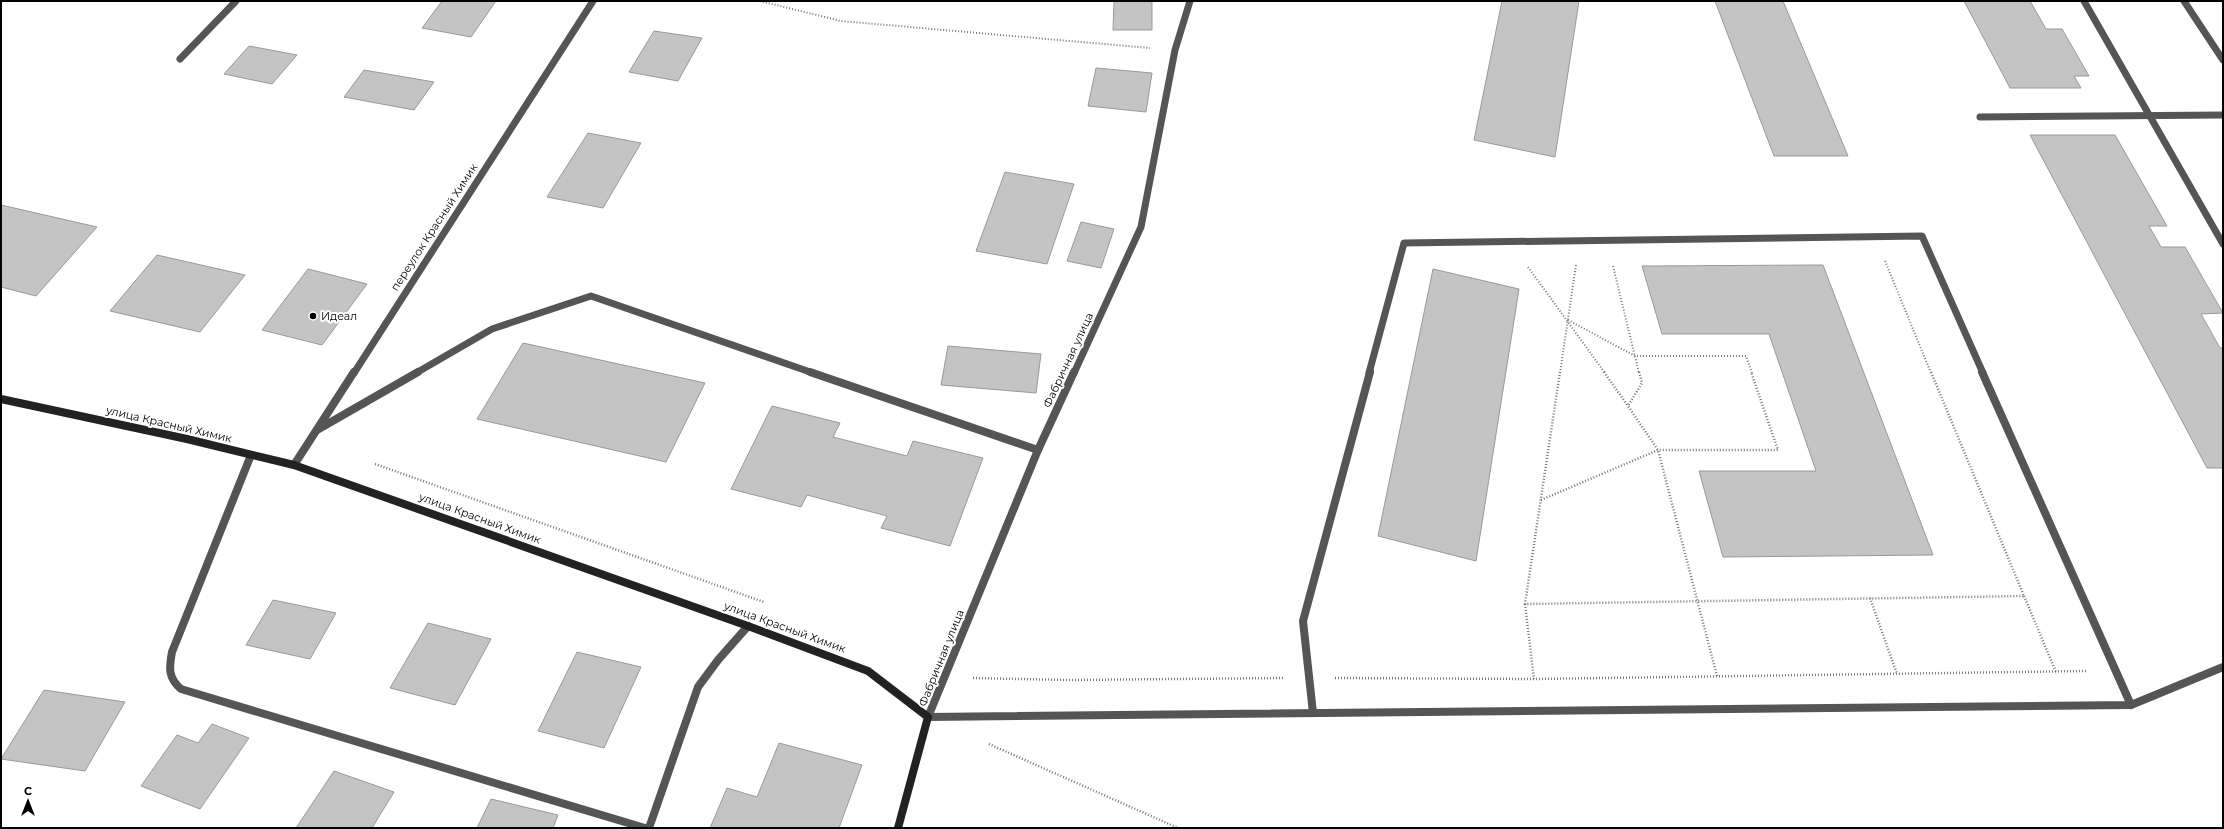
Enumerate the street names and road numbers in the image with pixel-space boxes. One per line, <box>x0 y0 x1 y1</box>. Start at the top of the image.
street label: переулок Красный Химик <box>388 160 481 293</box>
street label: Фабричная улица <box>1040 310 1096 410</box>
street label: улица Красный Химик <box>104 402 234 445</box>
street label: улица Красный Химик <box>416 489 543 547</box>
street label: улица Красный Химик <box>721 598 848 656</box>
street label: Фабричная улица <box>915 608 967 708</box>

